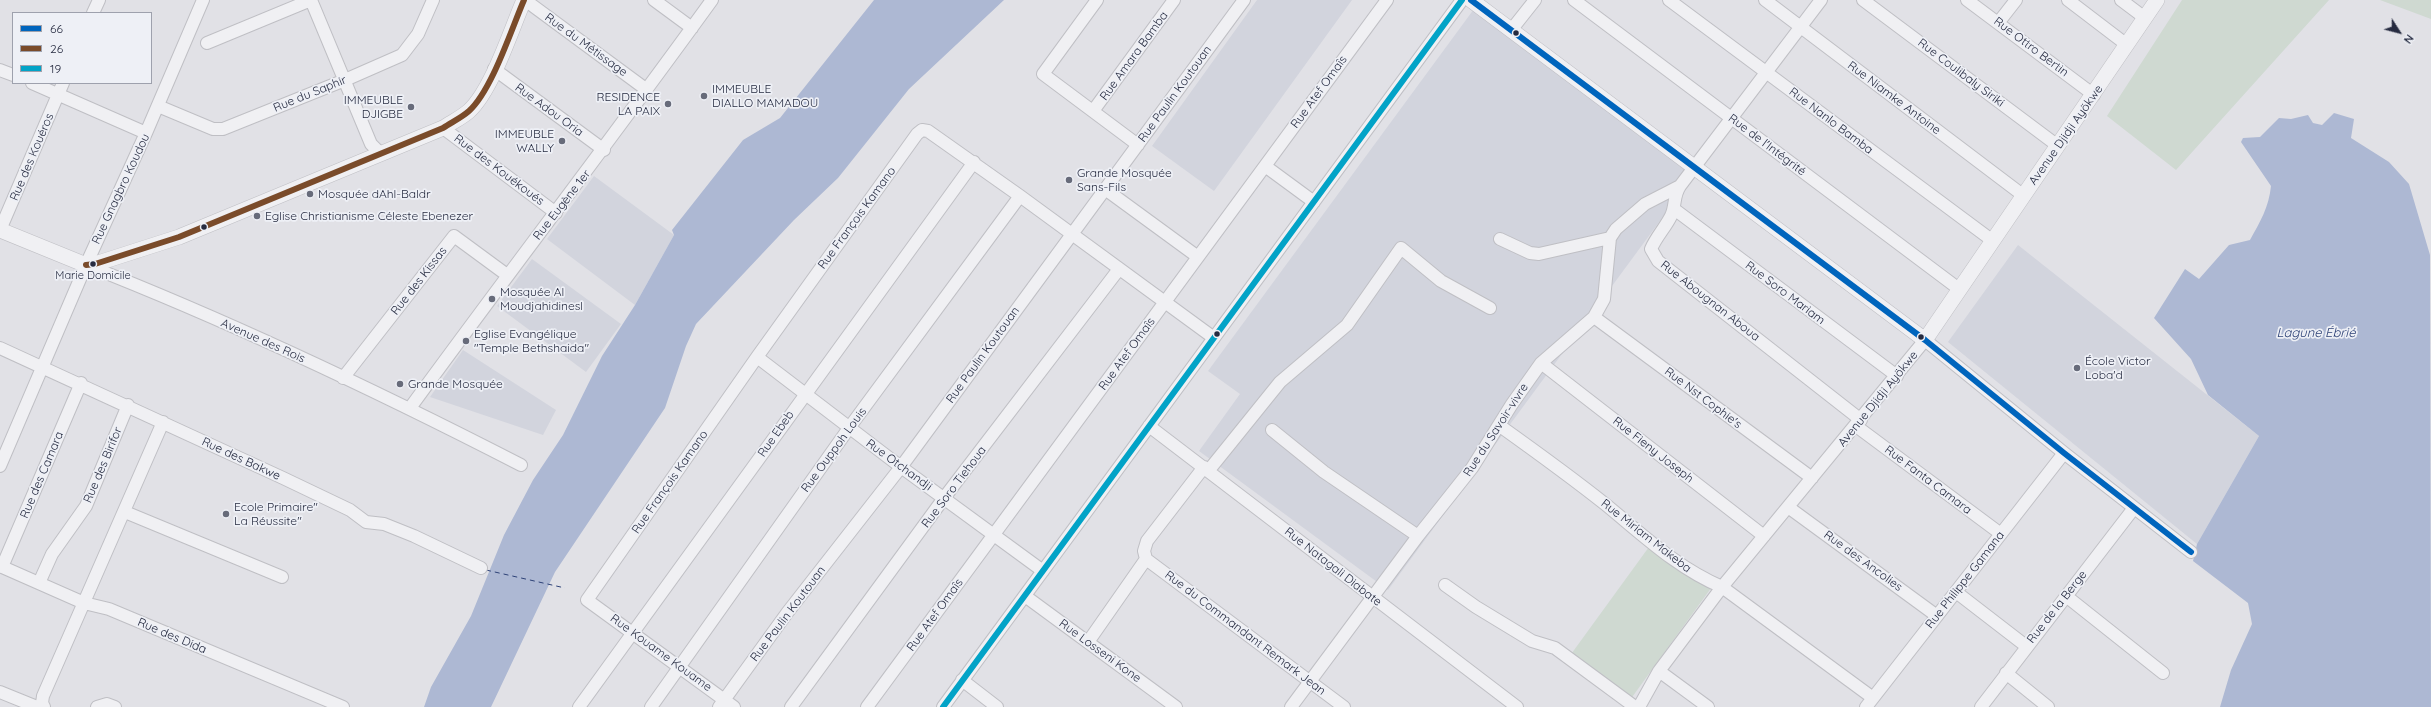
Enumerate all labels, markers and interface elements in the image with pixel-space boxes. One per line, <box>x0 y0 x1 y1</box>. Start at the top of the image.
street label: Rue Amara Bamba <box>1097 9 1171 103</box>
street label: Rue du Métissage <box>542 10 630 80</box>
legend <box>12 12 152 84</box>
north arrow <box>2379 12 2419 52</box>
street label: Rue Ottro Bertin <box>1991 14 2071 80</box>
text: 66 <box>50 21 63 36</box>
unlabelled marker <box>1511 28 1521 38</box>
text: N <box>2401 32 2417 46</box>
street label: Rue Coulibaly Siriki <box>1915 36 2007 110</box>
text: 26 <box>50 41 63 56</box>
street label: Rue Paulin Koutouan <box>1135 43 1215 145</box>
street label: Rue Atef Omaîs <box>1288 53 1350 131</box>
street label: Rue Niamke Antoine <box>1845 58 1943 138</box>
text: 19 <box>50 61 61 76</box>
street label: Rue du Saphir <box>271 73 349 115</box>
street label: Rue Adou Oria <box>512 80 586 140</box>
place label: IMMEUBLE DIALLO MAMADOU <box>712 82 818 110</box>
street label: Avenue Djidji Ayökwe <box>2026 82 2106 188</box>
street label: Rue Nanlo Bamba <box>1786 85 1876 157</box>
place label: RESIDENCE LA PAIX <box>597 90 660 118</box>
marker: IMMEUBLE DIALLO MAMADOU <box>699 91 709 101</box>
place label: IMMEUBLE DJIGBE <box>344 93 403 121</box>
marker: RESIDENCE LA PAIX <box>663 99 673 109</box>
marker: IMMEUBLE DJIGBE <box>406 102 416 112</box>
street label: Rue des Kouéros <box>7 111 57 203</box>
street label: Rue de l'Intégrité <box>1725 111 1809 179</box>
place label: IMMEUBLE WALLY <box>495 127 554 155</box>
street label: Rue Gnagbro Koudou <box>89 131 153 247</box>
street label: Rue des Kouékoués <box>451 131 547 209</box>
marker: IMMEUBLE WALLY <box>557 136 567 146</box>
street label: Rue François Kamano <box>815 164 899 272</box>
place label: Grande Mosquée Sans-Fils <box>1077 166 1172 194</box>
street label: Rue Eugène 1er <box>530 167 594 243</box>
marker: Grande Mosquée Sans-Fils <box>1064 175 1074 185</box>
place label: Mosquée dAhl-Baldr <box>318 187 431 201</box>
marker: Mosquée dAhl-Baldr <box>305 189 315 199</box>
place label: Eglise Christianisme Céleste Ebenezer <box>265 209 473 223</box>
marker: Eglise Christianisme Céleste Ebenezer <box>252 211 262 221</box>
unlabelled marker <box>199 222 209 232</box>
street label: Rue des Kissas <box>388 244 450 318</box>
street label: Rue Abougnan Aboua <box>1657 258 1763 344</box>
street label: Rue Soro Mariam <box>1742 258 1828 328</box>
marker: Marie Domicile <box>88 259 98 269</box>
place label: Marie Domicile <box>55 269 131 283</box>
place label: Mosquée Al Moudjahidinesl <box>500 285 583 313</box>
marker: Mosquée Al Moudjahidinesl <box>487 294 497 304</box>
street label: Rue Paulin Koutouan <box>943 304 1023 406</box>
street label: Rue Atef Omaîs <box>1096 315 1158 393</box>
street label: Avenue des Rois <box>219 316 307 366</box>
water label: Lagune Ébrié <box>2276 325 2356 341</box>
place label: Eglise Evangélique "Temple Bethshaida" <box>474 327 589 355</box>
unlabelled marker <box>1212 329 1222 339</box>
unlabelled marker <box>1916 332 1926 342</box>
marker: Eglise Evangélique "Temple Bethshaida" <box>461 336 471 346</box>
street label: Avenue Djidji Ayökwe <box>1835 348 1921 450</box>
place label: École Victor Loba'd <box>2085 354 2151 382</box>
marker: École Victor Loba'd <box>2072 363 2082 373</box>
street label: Rue Nst Cophie's <box>1662 364 1744 432</box>
place label: Grande Mosquée <box>408 377 503 391</box>
marker: Grande Mosquée <box>395 379 405 389</box>
street label: Rue du Savoir-vivre <box>1461 381 1531 479</box>
street label: Rue Ouppoh Louis <box>798 405 870 495</box>
street label: Rue Ebeb <box>755 408 797 460</box>
street label: Rue Fieny Joseph <box>1610 414 1696 486</box>
street label: Rue des Birifor <box>81 425 125 505</box>
street label: Rue François Kamano <box>629 428 711 536</box>
street label: Rue des Camara <box>17 429 67 521</box>
street label: Rue des Bakwe <box>199 434 283 484</box>
street label: Rue Otchandji <box>863 436 935 494</box>
street label: Rue Soro Tiehoua <box>919 443 989 531</box>
street label: Rue Fanta Camara <box>1882 443 1974 517</box>
street label: Rue Miriam Makeba <box>1598 496 1694 576</box>
place label: Ecole Primaire" La Réussite" <box>234 500 318 528</box>
marker: Ecole Primaire" La Réussite" <box>221 509 231 519</box>
street label: Rue Natagali Diabate <box>1282 525 1384 609</box>
street label: Rue des Ancolies <box>1821 528 1905 594</box>
street label: Rue Philippe Gamana <box>1923 528 2007 632</box>
street label: Rue Paulin Koutouan <box>747 563 829 665</box>
street label: Rue du Commandant Remark Jean <box>1162 568 1328 698</box>
street label: Rue de la Berge <box>2024 568 2090 646</box>
street label: Rue Atef Omaîs <box>904 576 966 654</box>
street label: Rue Kouame Kouame <box>607 611 715 695</box>
street label: Rue des Dida <box>135 615 209 657</box>
street label: Rue Losseni Kone <box>1056 616 1144 686</box>

